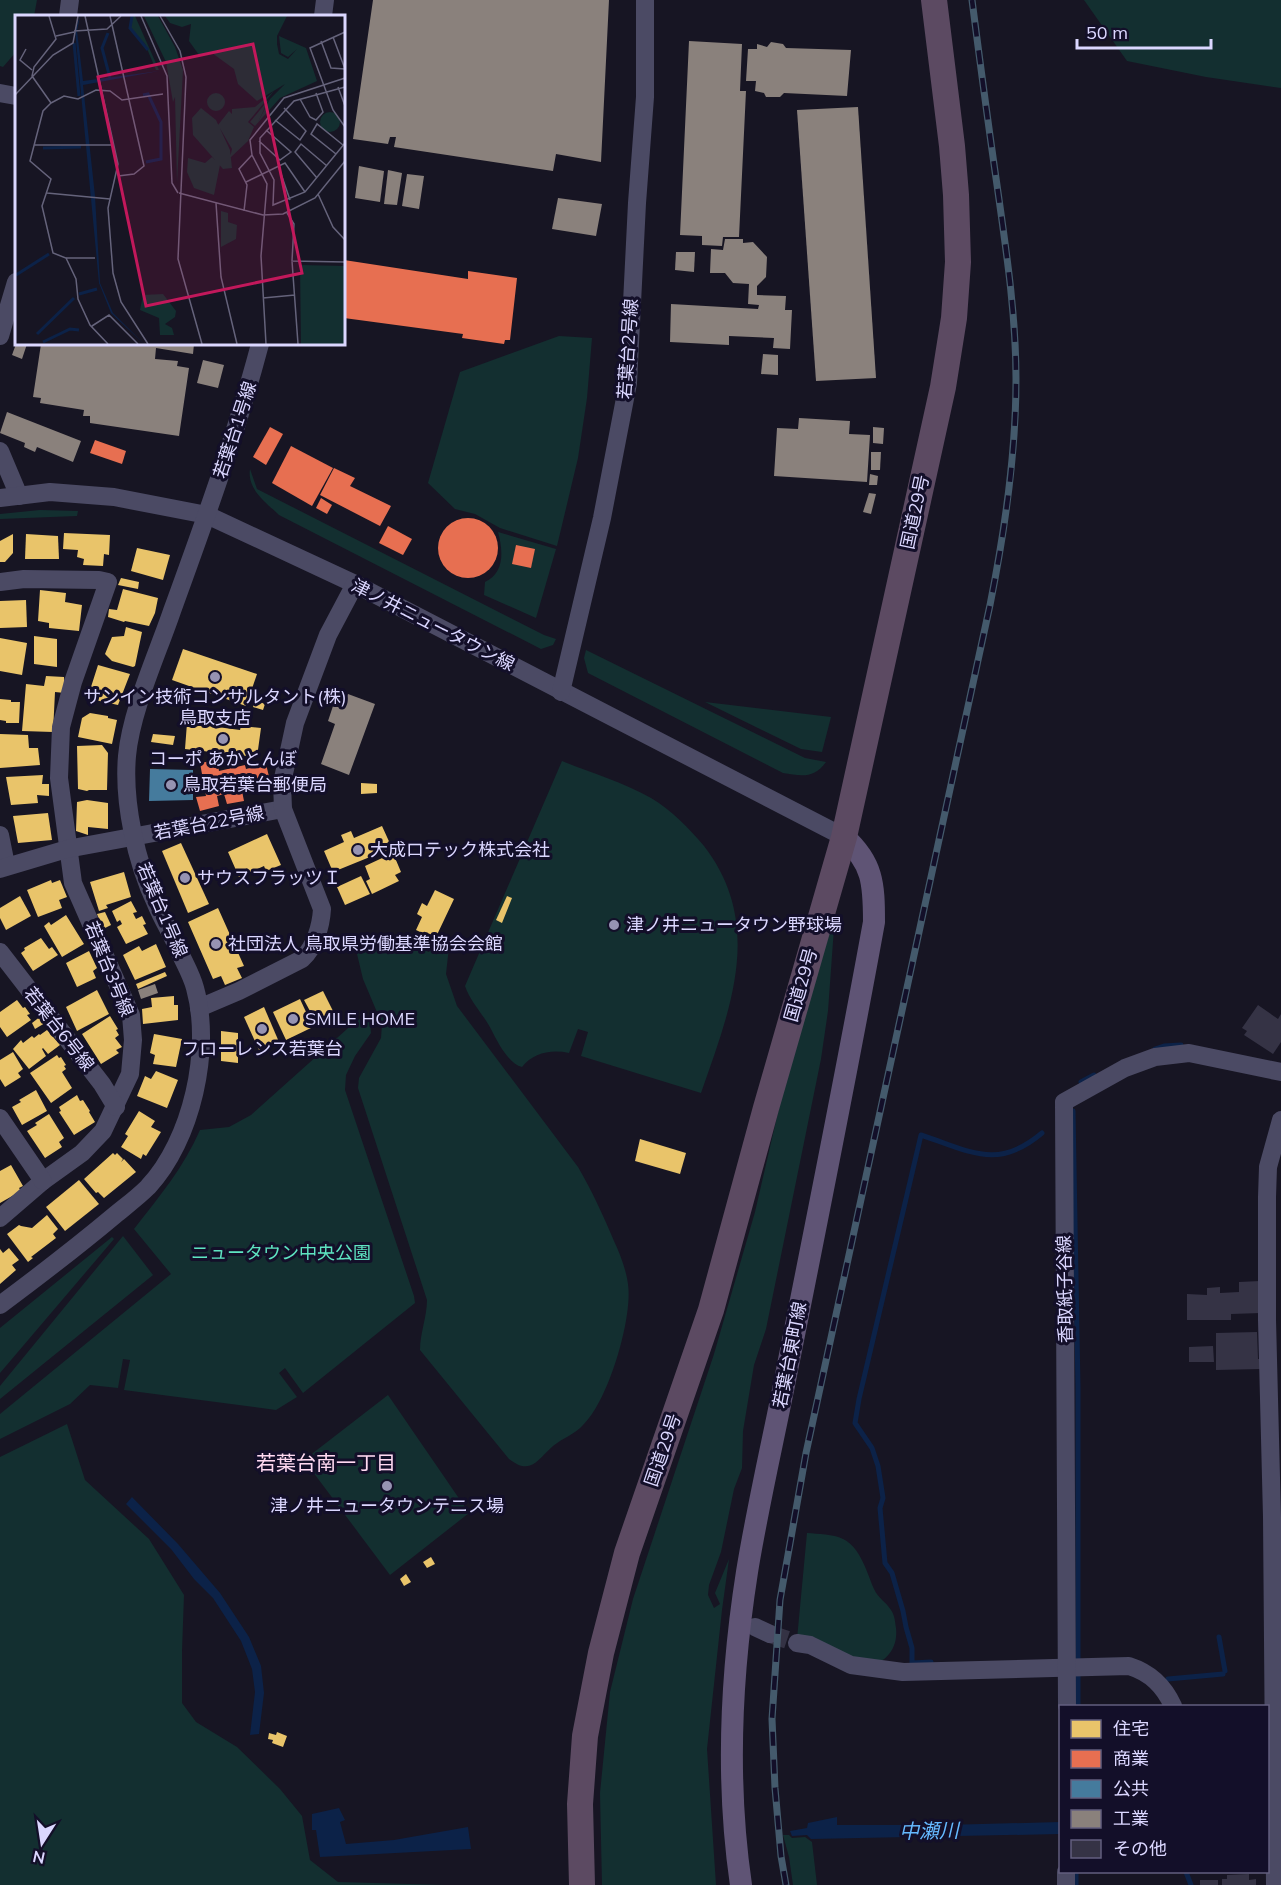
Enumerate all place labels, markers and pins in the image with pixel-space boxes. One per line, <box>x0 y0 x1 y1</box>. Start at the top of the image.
marker: サンイン技術コンサルタント(株) 鳥取支店 <box>208 670 222 684</box>
place label: サンイン技術コンサルタント(株) 鳥取支店 <box>83 685 347 729</box>
marker: コーポ あかとんぼ <box>216 732 230 746</box>
place label: コーポ あかとんぼ <box>149 747 297 770</box>
place label: 鳥取若葉台郵便局 <box>183 773 327 796</box>
marker: 鳥取若葉台郵便局 <box>164 778 178 792</box>
place label: 大成ロテック株式会社 <box>370 838 550 861</box>
marker: 大成ロテック株式会社 <box>351 843 365 857</box>
place label: サウスフラッツＩ <box>197 866 341 889</box>
marker: サウスフラッツＩ <box>178 871 192 885</box>
place label: 津ノ井ニュータウン野球場 <box>626 913 842 936</box>
marker: 津ノ井ニュータウン野球場 <box>607 918 621 932</box>
place label: 社団法人 鳥取県労働基準協会会館 <box>228 932 503 955</box>
marker: 社団法人 鳥取県労働基準協会会館 <box>209 937 223 951</box>
place label: SMILE HOME <box>305 1007 415 1030</box>
marker: SMILE HOME <box>286 1012 300 1026</box>
marker: フローレンス若葉台 <box>255 1022 269 1036</box>
place label: フローレンス若葉台 <box>181 1037 343 1060</box>
marker: 津ノ井ニュータウンテニス場 <box>380 1479 394 1493</box>
place label: 津ノ井ニュータウンテニス場 <box>270 1494 504 1517</box>

